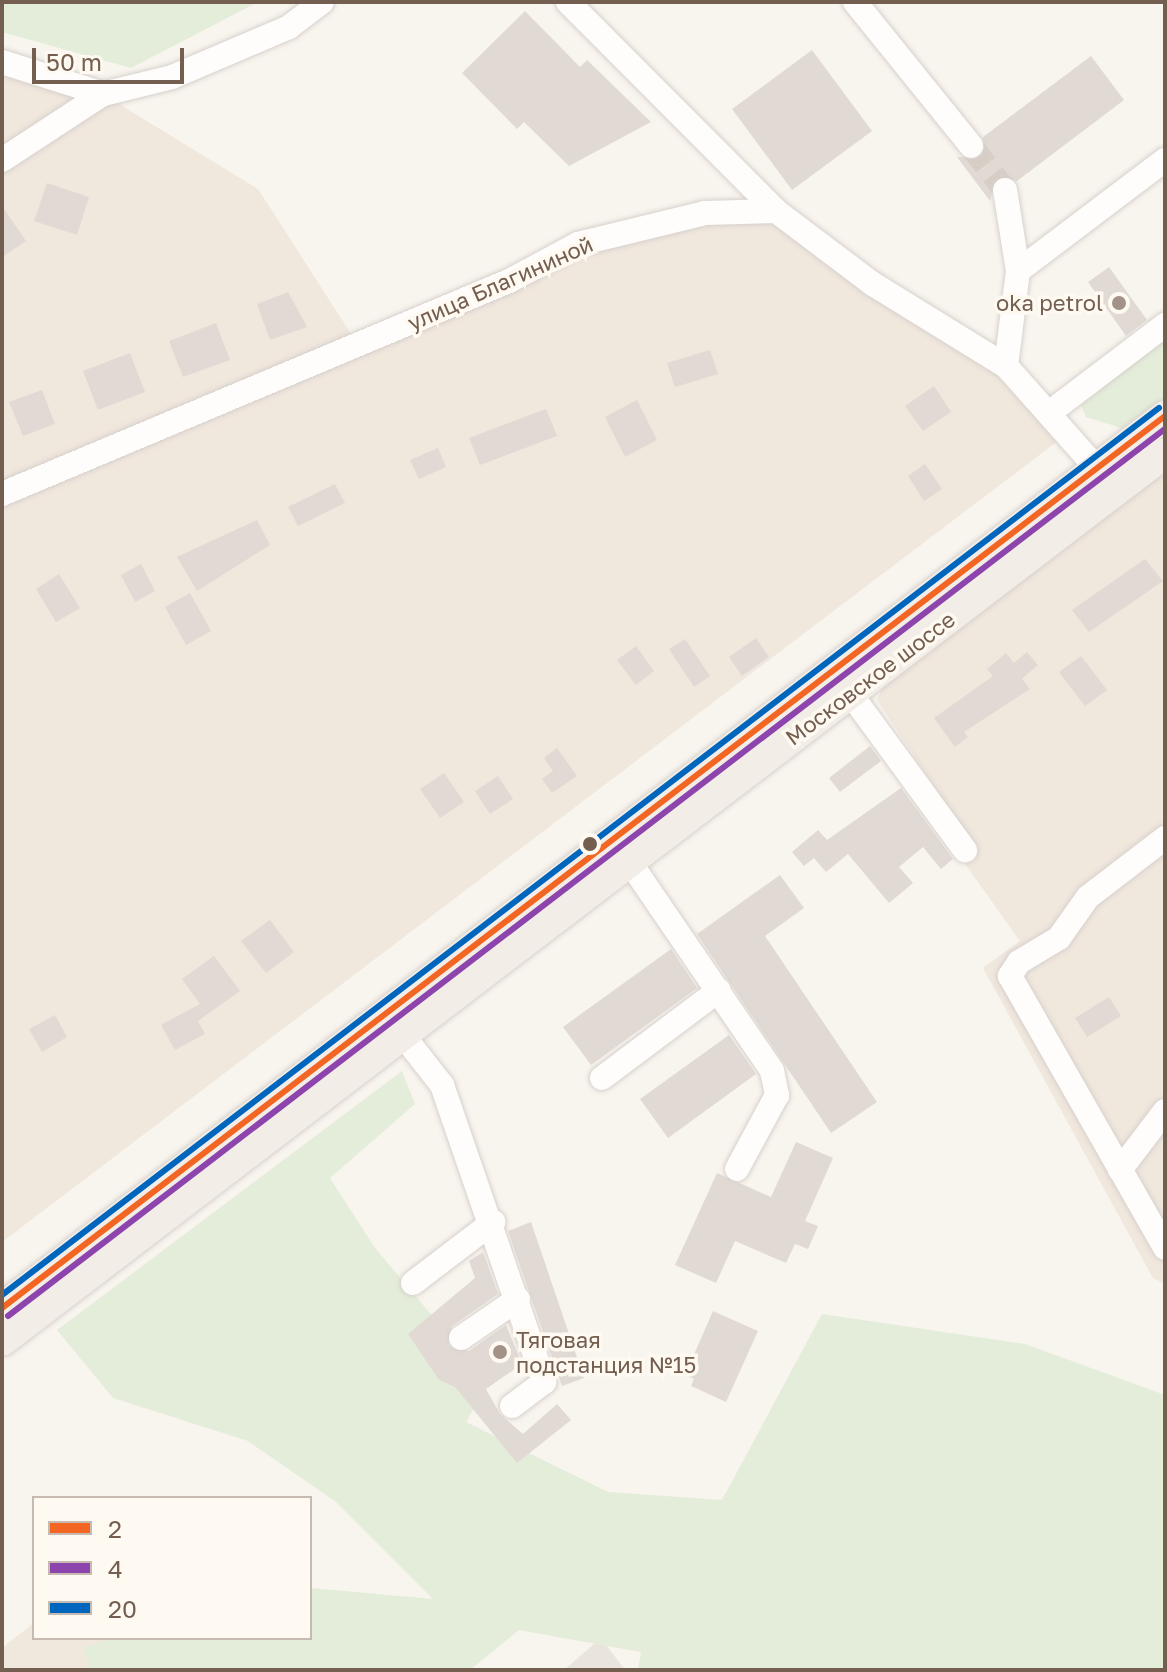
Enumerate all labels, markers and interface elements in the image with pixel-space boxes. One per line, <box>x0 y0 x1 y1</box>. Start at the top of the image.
scale bar <box>36 32 188 82</box>
text: 50 m <box>46 47 102 76</box>
street label: улица Благининой <box>403 230 597 336</box>
place label: oka petrol <box>996 290 1103 316</box>
marker: oka petrol <box>1110 294 1128 312</box>
street label: Московское шоссе <box>780 606 960 750</box>
unlabelled marker <box>582 836 598 852</box>
place label: Тяговая подстанция №15 <box>516 1326 696 1378</box>
marker: Тяговая подстанция №15 <box>491 1343 509 1361</box>
legend <box>32 1496 312 1640</box>
text: 2 <box>108 1514 122 1543</box>
text: 4 <box>108 1554 123 1583</box>
text: 20 <box>108 1594 137 1623</box>

